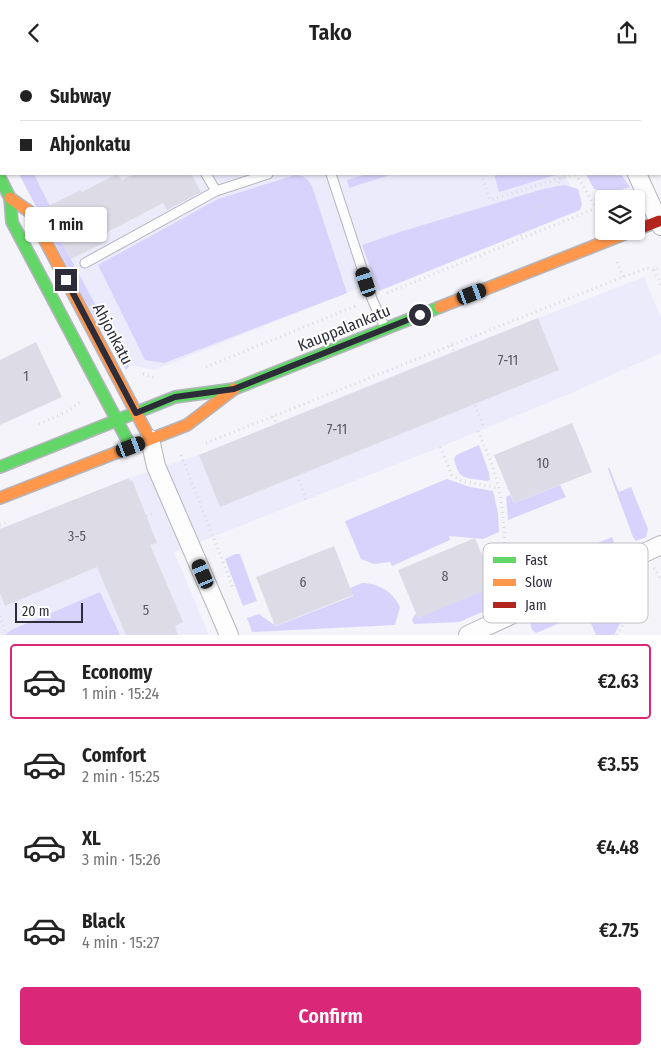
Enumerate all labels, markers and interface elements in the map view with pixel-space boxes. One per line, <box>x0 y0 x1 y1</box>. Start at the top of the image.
icon: back <box>20 19 48 47</box>
text: Tako <box>309 19 352 46</box>
icon: share <box>613 19 641 47</box>
text: Subway <box>50 85 111 108</box>
text: Ahjonkatu <box>50 133 131 156</box>
map controls <box>595 190 645 240</box>
button: layers <box>595 190 645 240</box>
callout: 1 min <box>25 207 107 243</box>
text: 1 min <box>49 215 83 234</box>
car <box>354 265 377 299</box>
route end <box>55 269 77 291</box>
car <box>455 282 488 306</box>
street label: Ahjonkatu <box>89 300 137 368</box>
street label: Kauppalankatu <box>295 301 393 355</box>
route start <box>409 304 431 326</box>
house number: 7-11 <box>498 352 518 369</box>
house number: 1 <box>23 368 29 385</box>
house number: 7-11 <box>327 421 347 438</box>
car <box>114 435 147 459</box>
house number: 10 <box>537 455 549 472</box>
house number: 3-5 <box>68 528 86 545</box>
legend <box>483 543 648 623</box>
text: Fast <box>525 552 548 569</box>
car <box>190 557 215 591</box>
house number: 8 <box>442 568 449 585</box>
house number: 6 <box>300 574 307 591</box>
text: Slow <box>525 574 552 591</box>
text: Jam <box>525 597 546 614</box>
scale bar <box>15 600 82 623</box>
house number: 5 <box>143 602 149 619</box>
text: 20 m <box>22 603 50 620</box>
icon: car <box>22 659 67 704</box>
text: Economy <box>82 661 152 684</box>
text: €2.63 <box>598 670 639 693</box>
text: 1 min · 15:24 <box>82 684 159 703</box>
icon: car <box>22 742 67 787</box>
text: Comfort <box>82 744 146 767</box>
text: €3.55 <box>597 753 639 776</box>
text: 2 min · 15:25 <box>82 767 160 786</box>
icon: car <box>22 825 67 870</box>
text: XL <box>82 827 101 850</box>
text: €4.48 <box>596 836 639 859</box>
text: 3 min · 15:26 <box>82 850 161 869</box>
icon: car <box>22 908 67 953</box>
text: Black <box>82 910 125 933</box>
text: €2.75 <box>599 919 639 942</box>
text: 4 min · 15:27 <box>82 933 160 952</box>
button: Confirm <box>20 987 641 1045</box>

